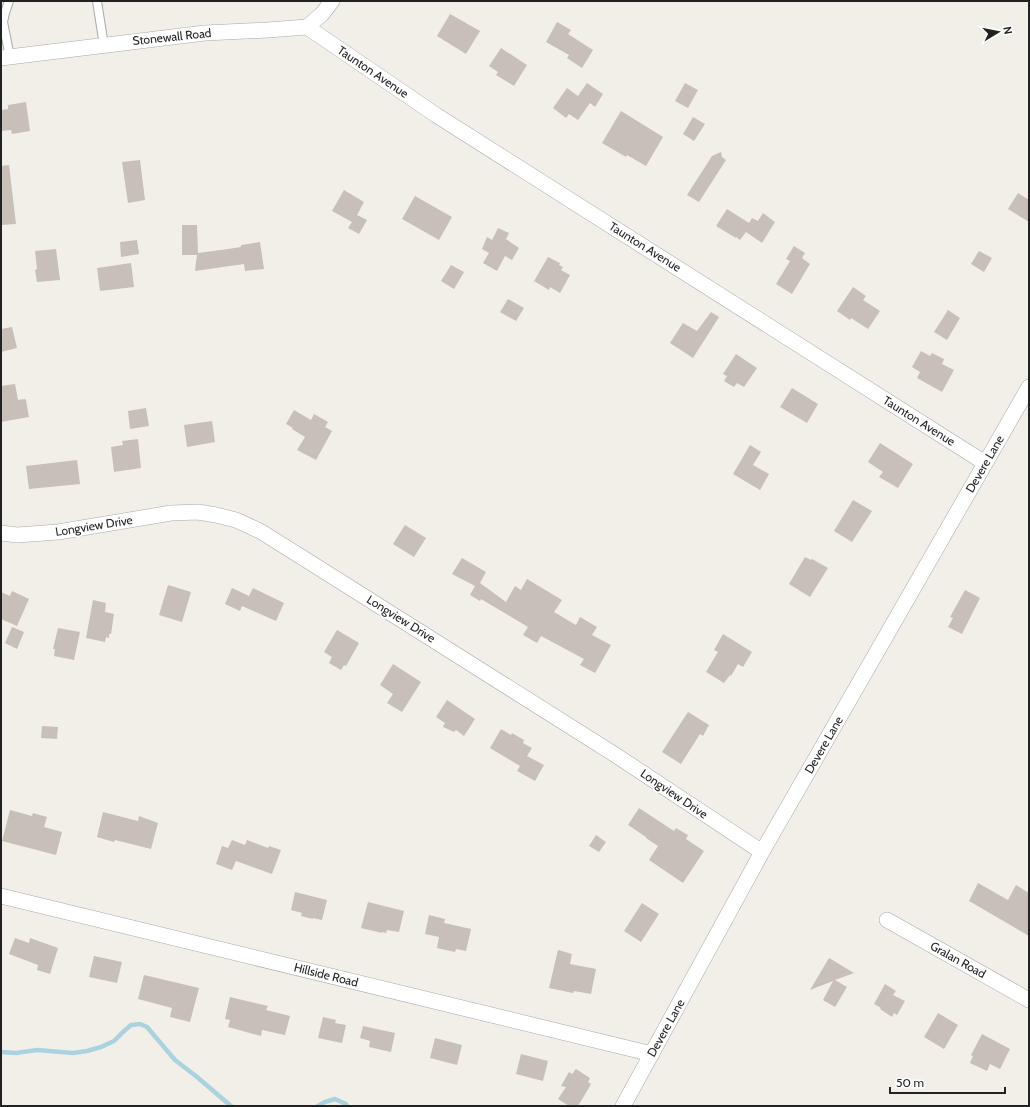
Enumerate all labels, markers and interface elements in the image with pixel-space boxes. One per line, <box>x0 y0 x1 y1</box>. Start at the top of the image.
north arrow <box>978 12 1018 52</box>
street label: Stonewall Road <box>132 25 212 48</box>
text: N <box>1000 25 1015 35</box>
street label: Taunton Avenue <box>335 42 412 101</box>
street label: Taunton Avenue <box>606 218 684 275</box>
street label: Taunton Avenue <box>880 392 958 449</box>
street label: Devere Lane <box>962 432 1007 495</box>
street label: Longview Drive <box>54 512 134 539</box>
street label: Longview Drive <box>364 592 438 646</box>
street label: Devere Lane <box>801 713 846 776</box>
street label: Longview Drive <box>638 766 711 822</box>
street label: Gralan Road <box>928 938 989 981</box>
street label: Hillside Road <box>292 959 360 990</box>
street label: Devere Lane <box>644 996 688 1059</box>
scale bar <box>890 1069 1005 1095</box>
text: 50 m <box>896 1075 924 1090</box>

